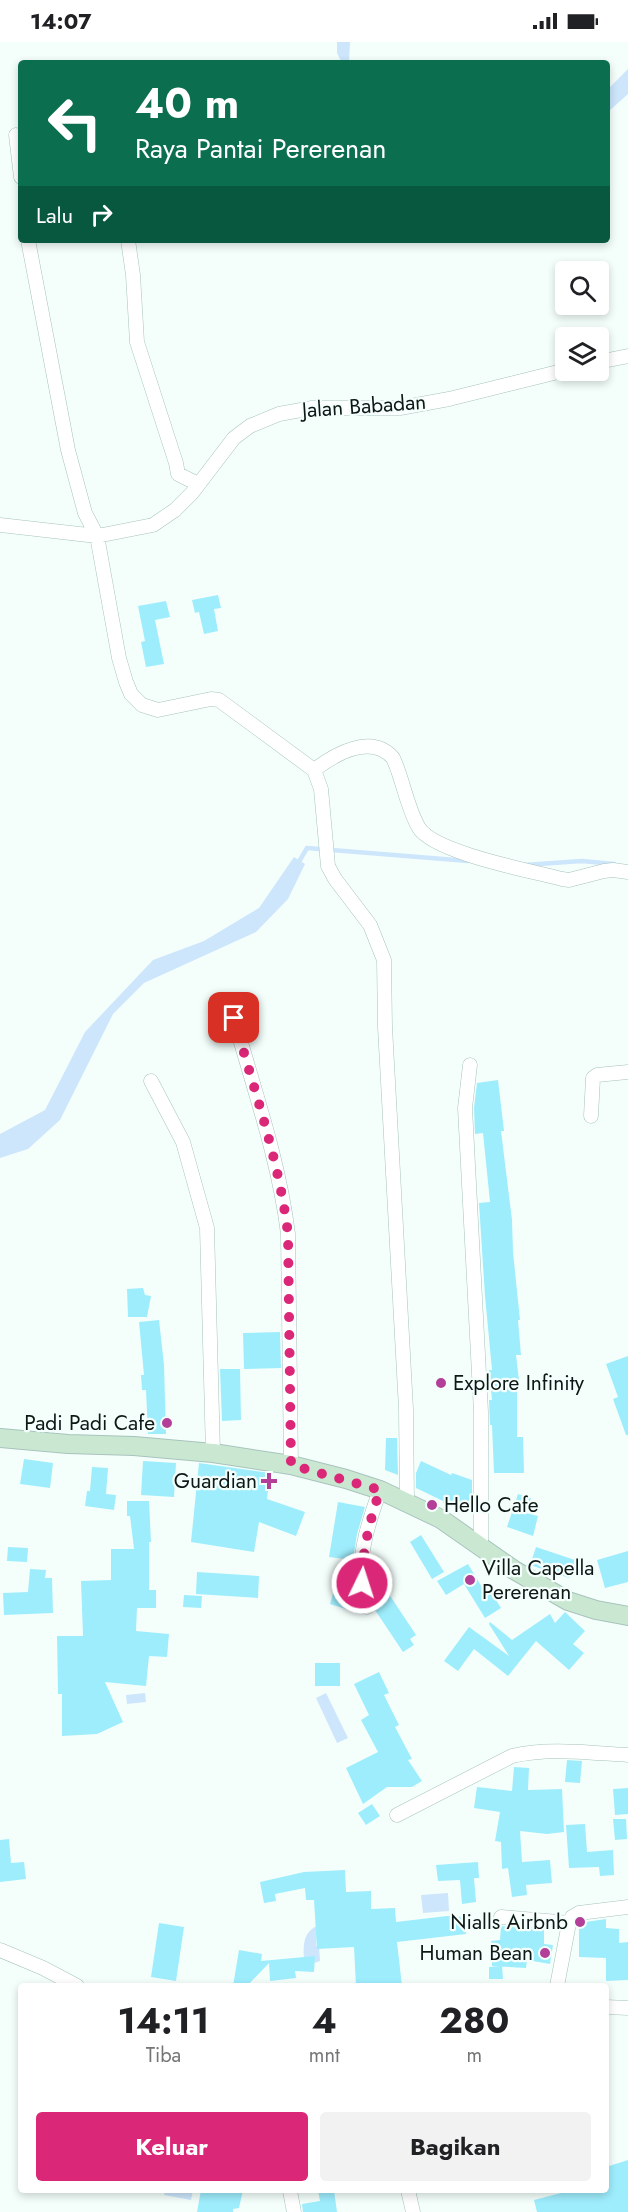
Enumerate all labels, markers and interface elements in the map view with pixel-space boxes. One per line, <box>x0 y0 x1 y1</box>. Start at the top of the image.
text: 14:07 <box>30 5 91 37</box>
text: 40 m <box>135 73 239 134</box>
icon: left <box>36 84 114 162</box>
text: Raya Pantai Pererenan <box>135 129 386 168</box>
icon: right <box>85 198 118 231</box>
text: Lalu <box>36 199 73 231</box>
map controls <box>555 261 609 381</box>
button: search <box>555 261 609 315</box>
button: layers <box>555 327 609 381</box>
street label: Jalan Babadan <box>298 387 427 426</box>
pin <box>208 992 259 1043</box>
icon: arrive <box>217 1001 250 1034</box>
place label: Explore Infinity <box>453 1368 585 1398</box>
marker: Explore Infinity <box>434 1376 448 1390</box>
place label: Padi Padi Cafe <box>24 1408 155 1438</box>
marker: Padi Padi Cafe <box>160 1416 174 1430</box>
place label: Guardian <box>174 1466 257 1496</box>
marker: Guardian <box>262 1474 276 1488</box>
place label: Hello Cafe <box>444 1490 539 1520</box>
marker: Hello Cafe <box>425 1498 439 1512</box>
position arrow <box>330 1551 394 1615</box>
place label: Villa Capella Pererenan <box>482 1553 594 1607</box>
marker: Villa Capella Pererenan <box>463 1573 477 1587</box>
place label: Nialls Airbnb <box>450 1907 568 1937</box>
marker: Nialls Airbnb <box>573 1915 587 1929</box>
place label: Human Bean <box>419 1938 533 1968</box>
marker: Human Bean <box>538 1946 552 1960</box>
text: 14:11 <box>118 1994 209 2046</box>
text: 4 <box>312 1994 337 2046</box>
text: 280 <box>439 1994 509 2046</box>
text: Tiba <box>146 2041 181 2070</box>
text: mnt <box>309 2041 340 2070</box>
text: m <box>467 2041 482 2070</box>
button: Keluar <box>36 2112 308 2181</box>
button: Bagikan <box>320 2112 591 2181</box>

